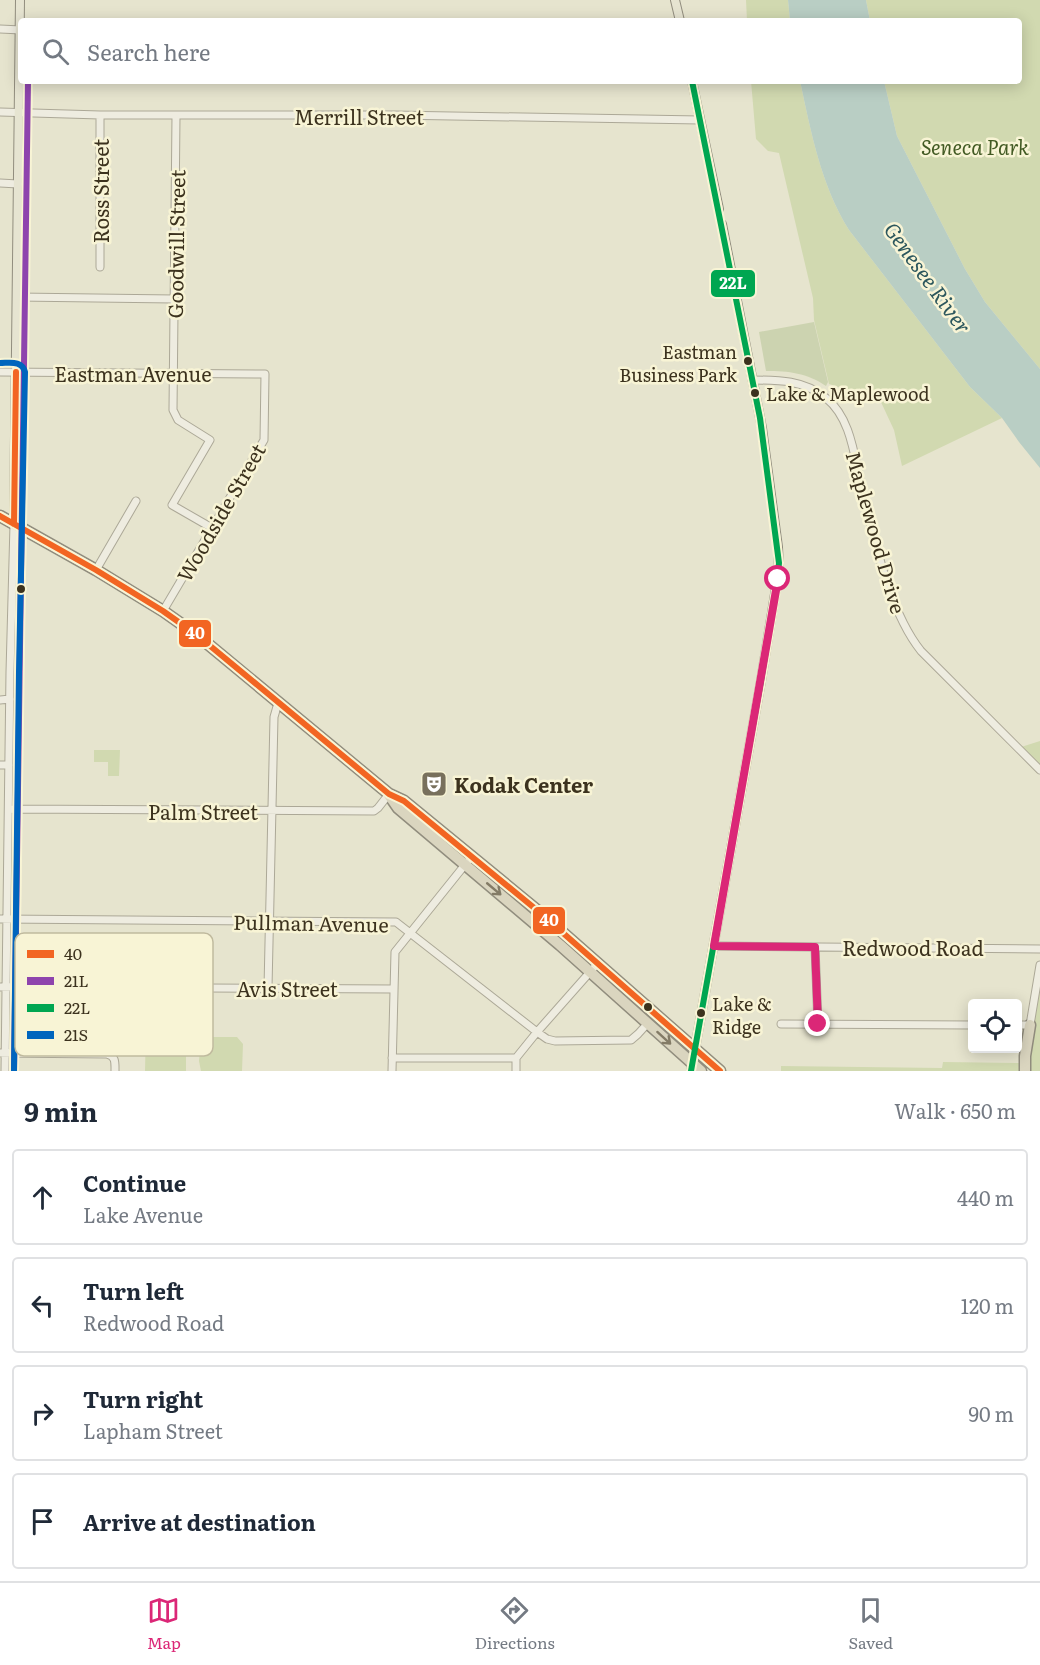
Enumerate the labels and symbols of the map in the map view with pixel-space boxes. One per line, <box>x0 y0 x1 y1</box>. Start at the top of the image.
street label: Merrill Street <box>294 101 424 131</box>
park label: Seneca Park <box>921 131 1029 161</box>
street label: Ross Street <box>85 139 115 243</box>
street label: Goodwill Street <box>159 169 191 319</box>
water label: Genesee River <box>878 215 980 339</box>
line badge: 22L <box>710 269 756 298</box>
text: 22L <box>719 270 747 294</box>
place label: Eastman Business Park <box>619 338 738 388</box>
marker: Eastman Business Park <box>742 355 754 367</box>
street label: Eastman Avenue <box>54 358 212 388</box>
place label: Lake & Maplewood <box>766 380 929 407</box>
marker: Lake & Maplewood <box>749 387 761 399</box>
street label: Woodside Street <box>168 437 272 587</box>
street label: Maplewood Drive <box>839 447 915 617</box>
route start <box>764 565 790 591</box>
unlabelled marker <box>15 583 27 595</box>
line badge: 40 <box>178 619 212 648</box>
text: 40 <box>185 620 205 644</box>
theatre icon: Kodak Center <box>419 769 449 799</box>
place label: Kodak Center <box>454 769 593 799</box>
street label: Palm Street <box>148 796 258 826</box>
one-way arrow <box>486 882 501 896</box>
street label: Pullman Avenue <box>233 906 389 938</box>
line badge: 40 <box>532 906 566 935</box>
text: 40 <box>539 907 559 931</box>
street label: Redwood Road <box>842 932 984 962</box>
legend <box>15 933 213 1056</box>
text: 40 <box>64 941 82 965</box>
text: 21L <box>64 968 89 992</box>
street label: Avis Street <box>236 973 338 1003</box>
place label: Lake & Ridge <box>712 990 771 1040</box>
text: 22L <box>64 995 90 1019</box>
unlabelled marker <box>642 1001 654 1013</box>
marker: Lake & Ridge <box>695 1007 707 1019</box>
route end <box>804 1010 830 1036</box>
text: 21S <box>64 1022 88 1046</box>
one-way arrow <box>656 1031 671 1045</box>

